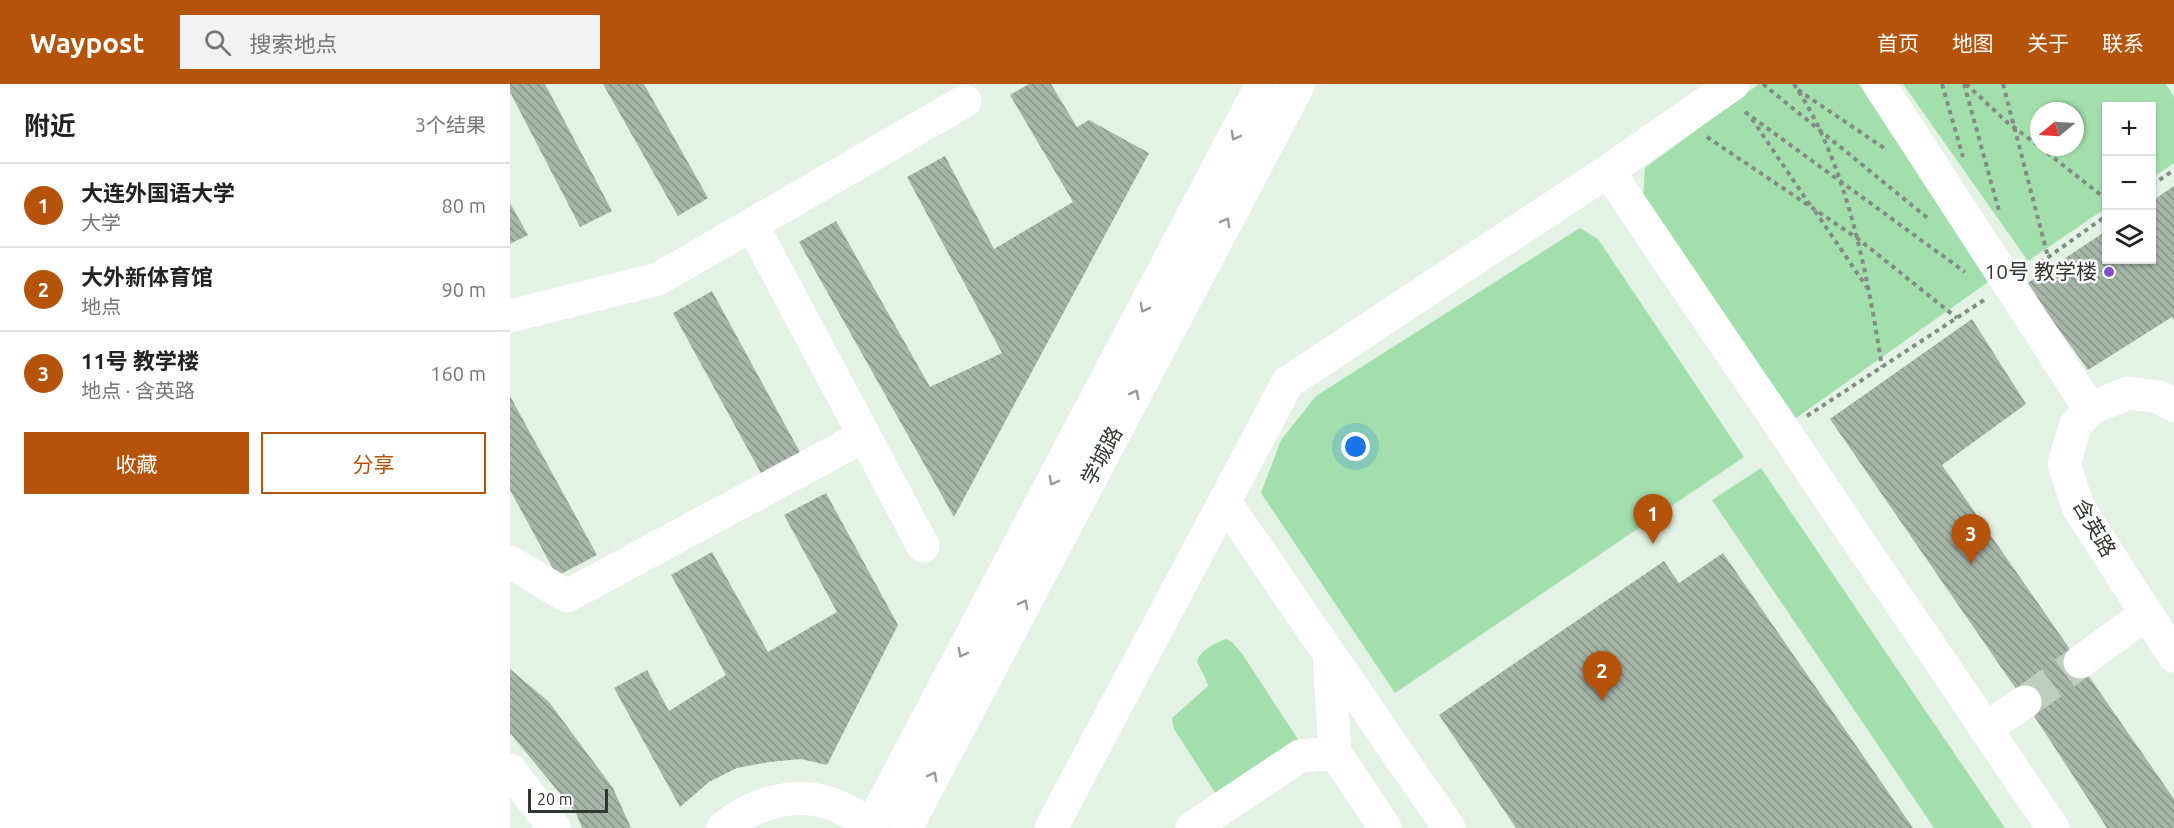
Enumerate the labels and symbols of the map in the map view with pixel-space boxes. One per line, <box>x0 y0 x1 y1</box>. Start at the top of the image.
north arrow <box>2030 102 2084 156</box>
one-way arrow <box>1231 129 1242 140</box>
one-way arrow <box>1219 218 1230 228</box>
place label: 10号 教学楼 <box>1985 259 2097 283</box>
marker: 10号 教学楼 <box>2102 265 2116 279</box>
one-way arrow <box>1140 302 1151 313</box>
one-way arrow <box>1128 390 1139 401</box>
street label: 学城路 <box>1076 422 1127 489</box>
your location <box>1341 432 1370 461</box>
one-way arrow <box>1049 474 1060 485</box>
pin: 1 <box>1634 494 1672 544</box>
street label: 含英路 <box>2069 494 2121 561</box>
pin: 3 <box>1952 514 1990 564</box>
one-way arrow <box>1017 600 1028 610</box>
one-way arrow <box>958 647 969 657</box>
pin: 2 <box>1582 652 1622 701</box>
one-way arrow <box>926 772 937 783</box>
scale bar <box>528 786 608 814</box>

